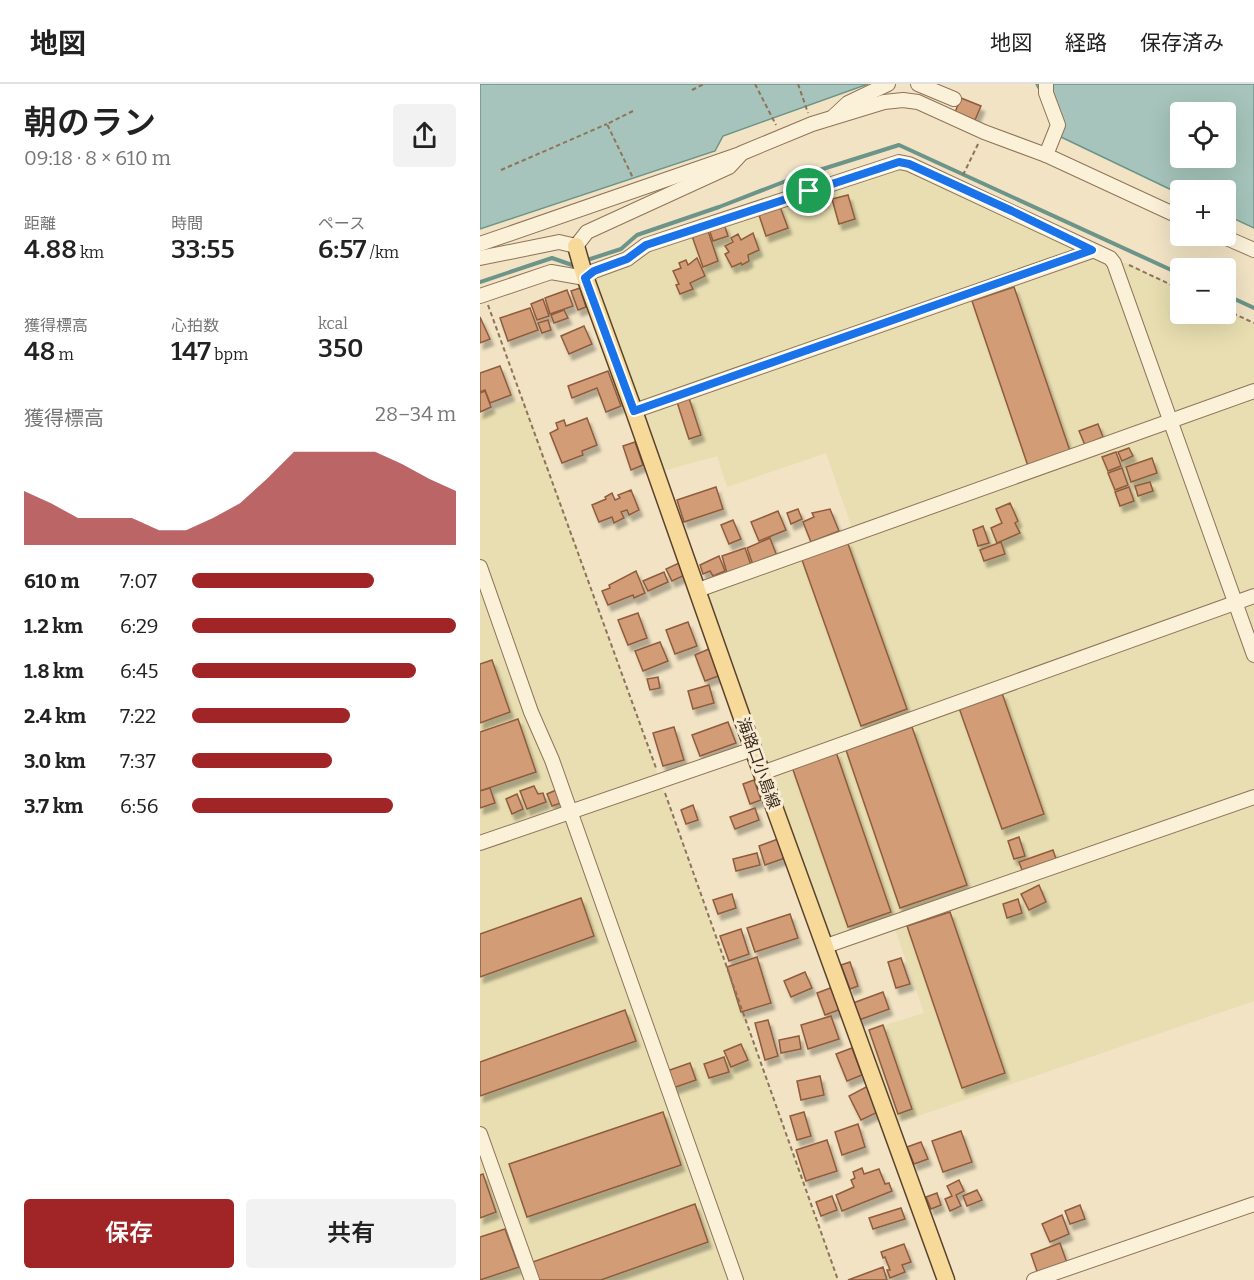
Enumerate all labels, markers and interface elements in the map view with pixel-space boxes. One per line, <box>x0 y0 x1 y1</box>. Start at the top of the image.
text: 地図 <box>30 27 86 60</box>
text: 地図 <box>990 30 1032 56</box>
text: 経路 <box>1065 30 1107 56</box>
text: 保存済み <box>1140 30 1224 56</box>
map controls <box>1170 102 1236 324</box>
button: locate <box>1170 102 1236 168</box>
text: 朝のラン <box>24 103 156 143</box>
button: share <box>393 104 456 167</box>
text: 09:18 · 8 × 610 m <box>24 146 171 170</box>
pin <box>783 165 834 216</box>
icon: arrive <box>792 174 825 207</box>
button: + <box>1170 180 1236 246</box>
text: 距離 <box>24 214 56 233</box>
text: 時間 <box>171 214 203 233</box>
text: ペース <box>318 214 365 233</box>
text: 4.88 <box>24 234 77 265</box>
text: 33:55 <box>171 234 235 265</box>
text: 6:57 <box>318 234 367 265</box>
text: km <box>77 243 104 262</box>
text: /km <box>367 243 399 262</box>
button: − <box>1170 258 1236 324</box>
text: kcal <box>318 314 348 333</box>
text: 獲得標高 <box>24 316 88 335</box>
text: 心拍数 <box>171 316 219 335</box>
text: 350 <box>318 333 364 364</box>
text: 48 <box>24 336 55 367</box>
text: 147 <box>171 336 211 367</box>
text: m <box>55 345 74 364</box>
text: bpm <box>211 345 248 364</box>
text: 28–34 m <box>375 402 456 426</box>
text: 獲得標高 <box>24 406 104 430</box>
text: 610 m <box>24 569 80 593</box>
text: 7:07 <box>120 569 157 593</box>
text: 1.2 km <box>24 614 83 638</box>
text: 6:29 <box>120 614 159 638</box>
text: 1.8 km <box>24 659 84 683</box>
text: 6:45 <box>120 659 158 683</box>
text: 2.4 km <box>24 704 86 728</box>
text: 7:22 <box>120 704 156 728</box>
street label: 海路口小島線 <box>733 715 784 812</box>
text: 3.0 km <box>24 749 86 773</box>
text: 7:37 <box>120 749 156 773</box>
text: 3.7 km <box>24 794 83 818</box>
text: 6:56 <box>120 794 158 818</box>
button: 保存 <box>24 1199 234 1268</box>
button: 共有 <box>246 1199 456 1268</box>

